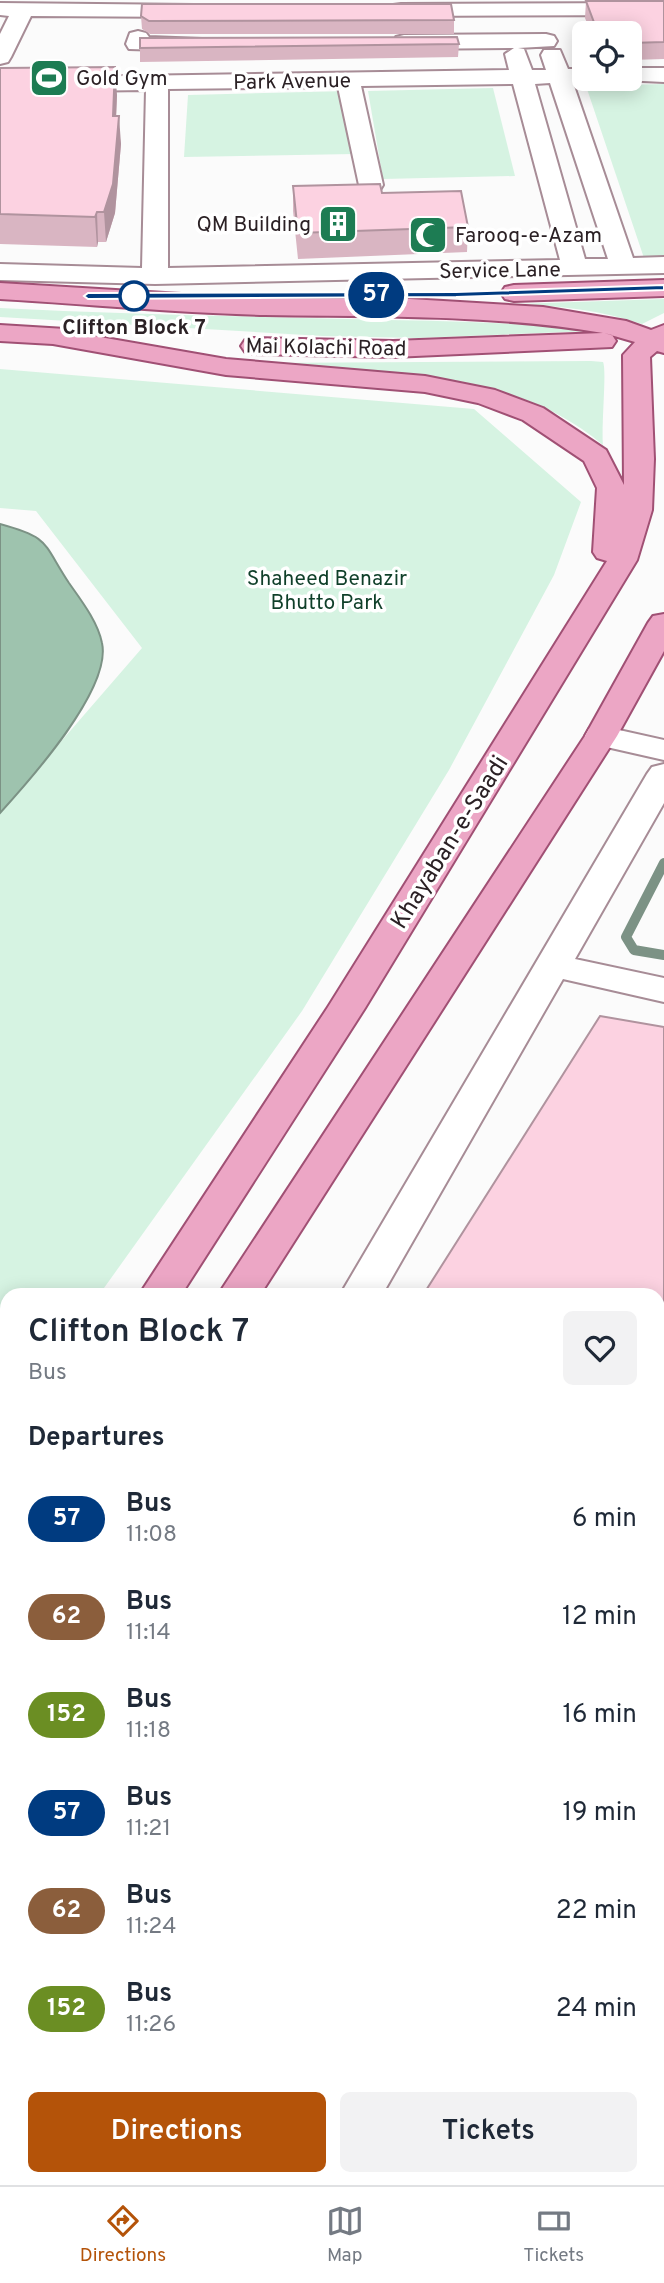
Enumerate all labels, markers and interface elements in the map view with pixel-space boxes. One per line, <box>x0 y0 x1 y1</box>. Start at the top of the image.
map controls <box>572 21 642 91</box>
button: locate <box>572 21 642 91</box>
sports icon: Gold Gym <box>28 57 70 99</box>
place label: Gold Gym <box>76 66 168 93</box>
street label: Park Avenue <box>233 68 351 97</box>
building icon: QM Building <box>317 203 359 245</box>
place label: QM Building <box>196 212 311 239</box>
mosque icon: Farooq-e-Azam <box>407 214 449 256</box>
place label: Farooq-e-Azam <box>455 223 602 250</box>
street label: Service Lane <box>439 257 561 286</box>
line badge: 57 <box>344 272 408 318</box>
text: 57 <box>362 280 390 310</box>
marker: Clifton Block 7 <box>119 281 149 311</box>
place label: Clifton Block 7 <box>62 315 206 342</box>
street label: Mai Kolachi Road <box>245 334 407 363</box>
park label: Shaheed Benazir Bhutto Park <box>247 566 407 617</box>
street label: Khayaban-e-Saadi <box>385 751 516 935</box>
button: heart <box>563 1311 637 1385</box>
text: Clifton Block 7 <box>28 1312 249 1354</box>
text: Bus <box>28 1359 67 1388</box>
text: Departures <box>28 1422 165 1455</box>
text: Bus <box>126 1488 172 1521</box>
text: 6 min <box>572 1503 637 1536</box>
text: 57 <box>53 1504 80 1534</box>
text: 11:08 <box>126 1521 177 1550</box>
text: Bus <box>126 1586 172 1619</box>
text: 12 min <box>562 1601 637 1634</box>
text: 62 <box>52 1602 81 1632</box>
text: 11:14 <box>126 1619 171 1648</box>
text: Bus <box>126 1684 172 1717</box>
text: 16 min <box>562 1699 637 1732</box>
text: 152 <box>47 1700 86 1730</box>
text: 11:18 <box>126 1717 171 1746</box>
text: Bus <box>126 1782 172 1815</box>
text: 19 min <box>562 1797 637 1830</box>
text: 57 <box>53 1798 80 1828</box>
text: 11:21 <box>126 1815 171 1844</box>
text: Bus <box>126 1880 172 1913</box>
text: 22 min <box>556 1895 637 1928</box>
text: 62 <box>52 1896 81 1926</box>
text: 11:24 <box>126 1913 176 1942</box>
text: Bus <box>126 1978 172 2011</box>
text: 24 min <box>556 1993 637 2026</box>
text: 152 <box>47 1994 86 2024</box>
text: 11:26 <box>126 2011 176 2040</box>
button: Directions <box>28 2092 326 2172</box>
button: Tickets <box>340 2092 637 2172</box>
tab: Directions <box>80 2202 166 2268</box>
tab: Map <box>326 2202 364 2268</box>
tab: Tickets <box>523 2202 584 2268</box>

